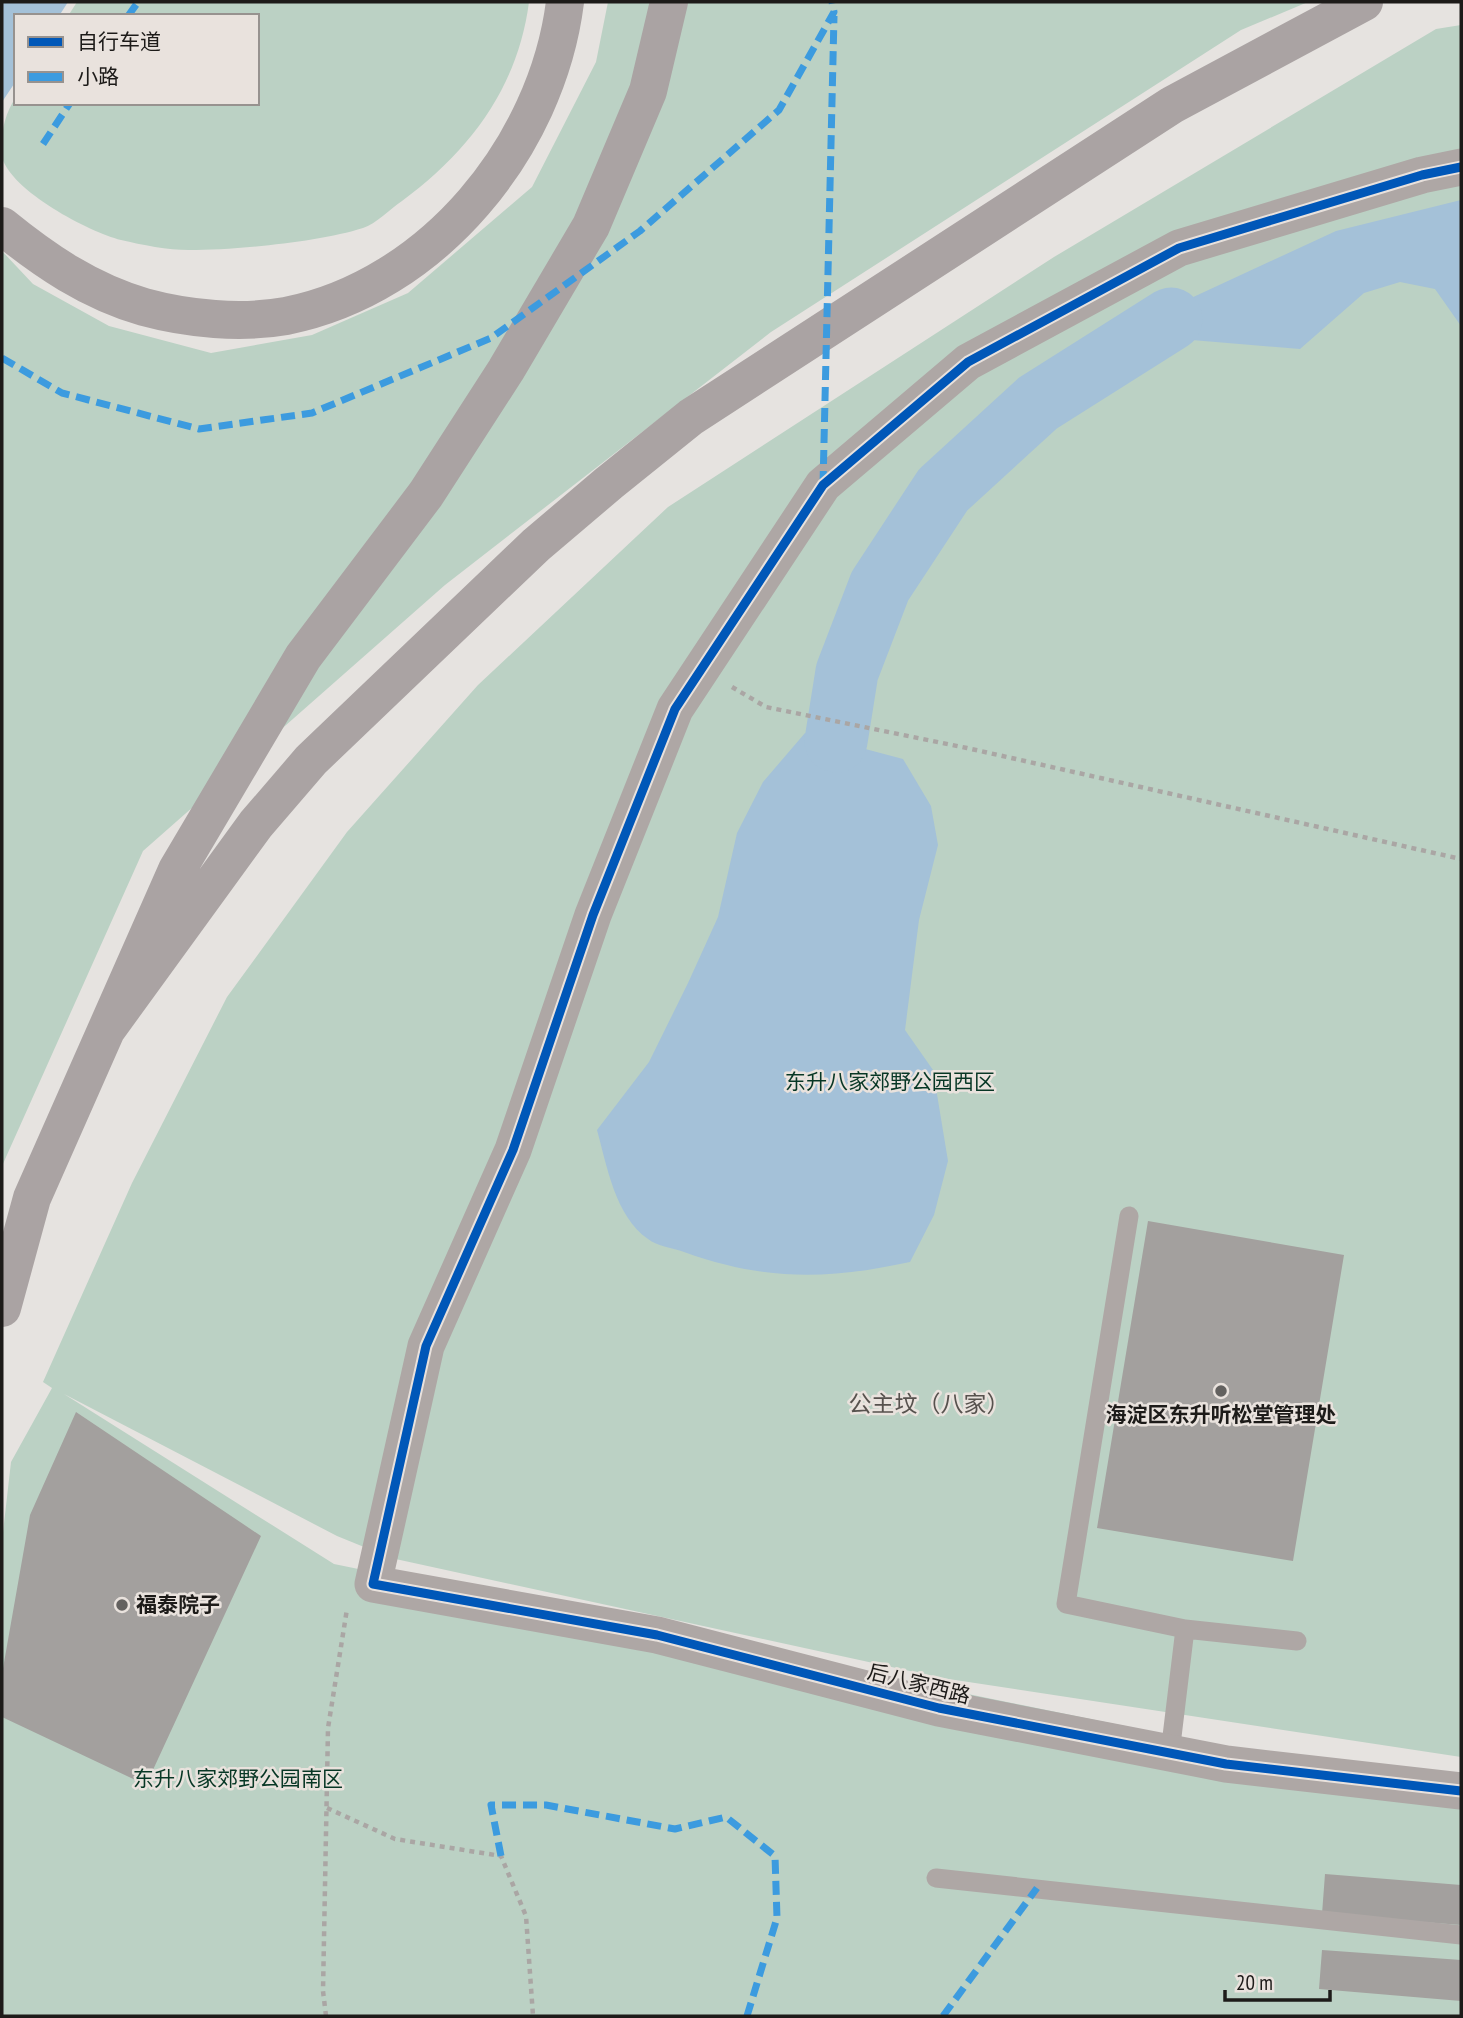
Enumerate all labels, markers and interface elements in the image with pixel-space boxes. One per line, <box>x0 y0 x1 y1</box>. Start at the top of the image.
legend <box>14 14 259 105</box>
text: 自行车道 <box>77 28 161 55</box>
text: 小路 <box>77 63 119 90</box>
park label: 东升八家郊野公园西区 <box>785 1068 995 1095</box>
marker: 海淀区东升听松堂管理处 <box>1213 1383 1229 1399</box>
district label: 公主坟（八家） <box>849 1389 1010 1418</box>
place label: 海淀区东升听松堂管理处 <box>1106 1401 1337 1428</box>
place label: 福泰院子 <box>136 1591 220 1618</box>
marker: 福泰院子 <box>114 1597 130 1613</box>
street label: 后八家西路 <box>865 1658 973 1709</box>
park label: 东升八家郊野公园南区 <box>133 1765 343 1792</box>
scale bar <box>1225 1958 1330 2002</box>
text: 20 m <box>1236 1969 1273 1996</box>

